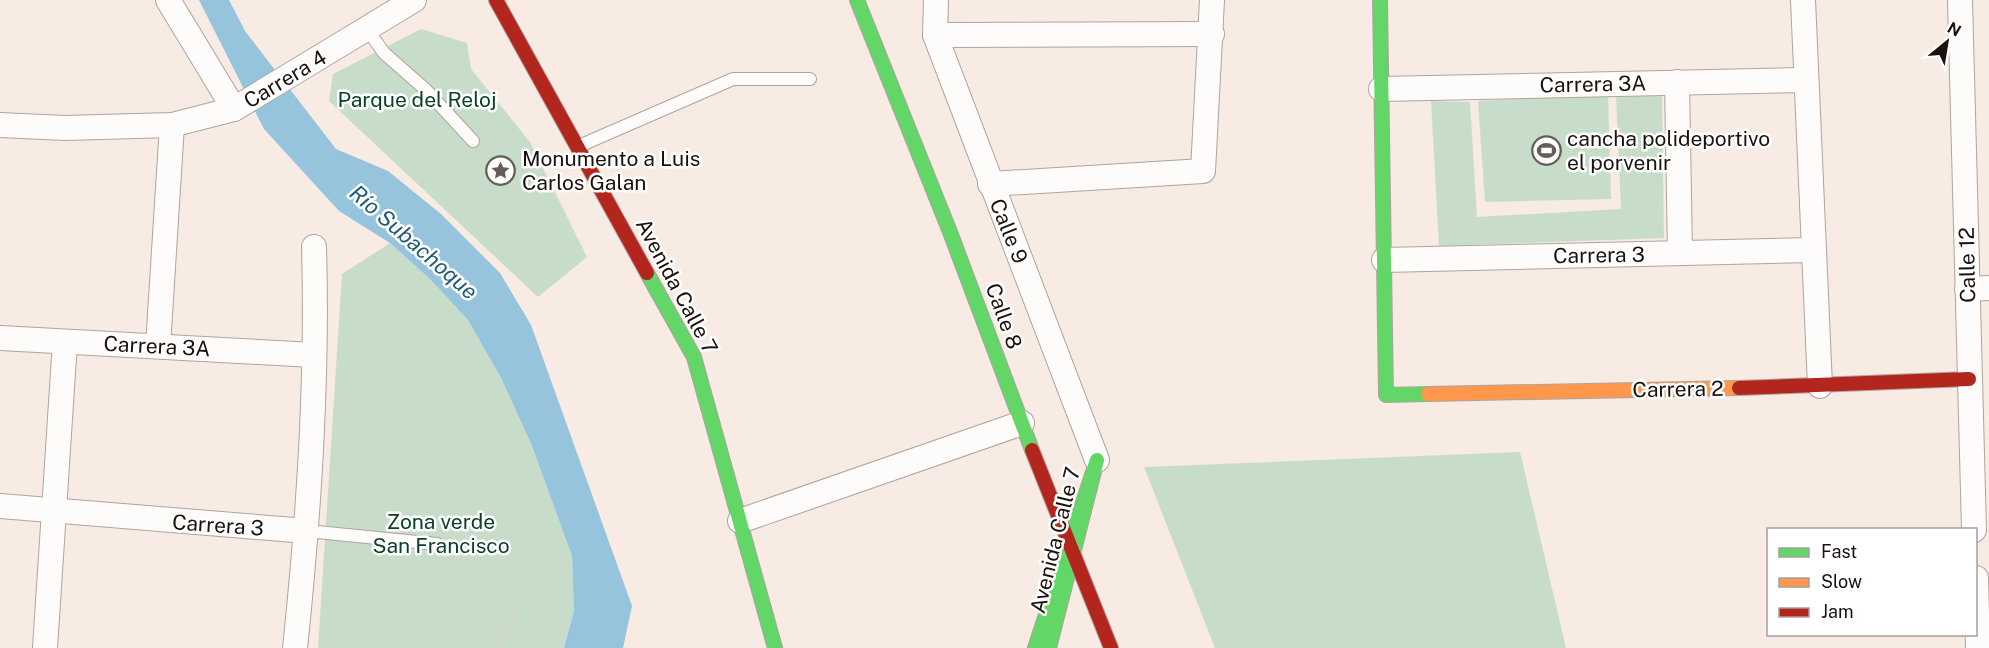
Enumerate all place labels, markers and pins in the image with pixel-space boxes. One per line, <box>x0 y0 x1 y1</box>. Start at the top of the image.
place label: cancha polideportivo el porvenir <box>1567 126 1770 175</box>
sports icon: cancha polideportivo el porvenir <box>1530 134 1562 166</box>
place label: Monumento a Luis Carlos Galan <box>522 146 700 195</box>
place icon: Monumento a Luis Carlos Galan <box>485 154 517 186</box>

